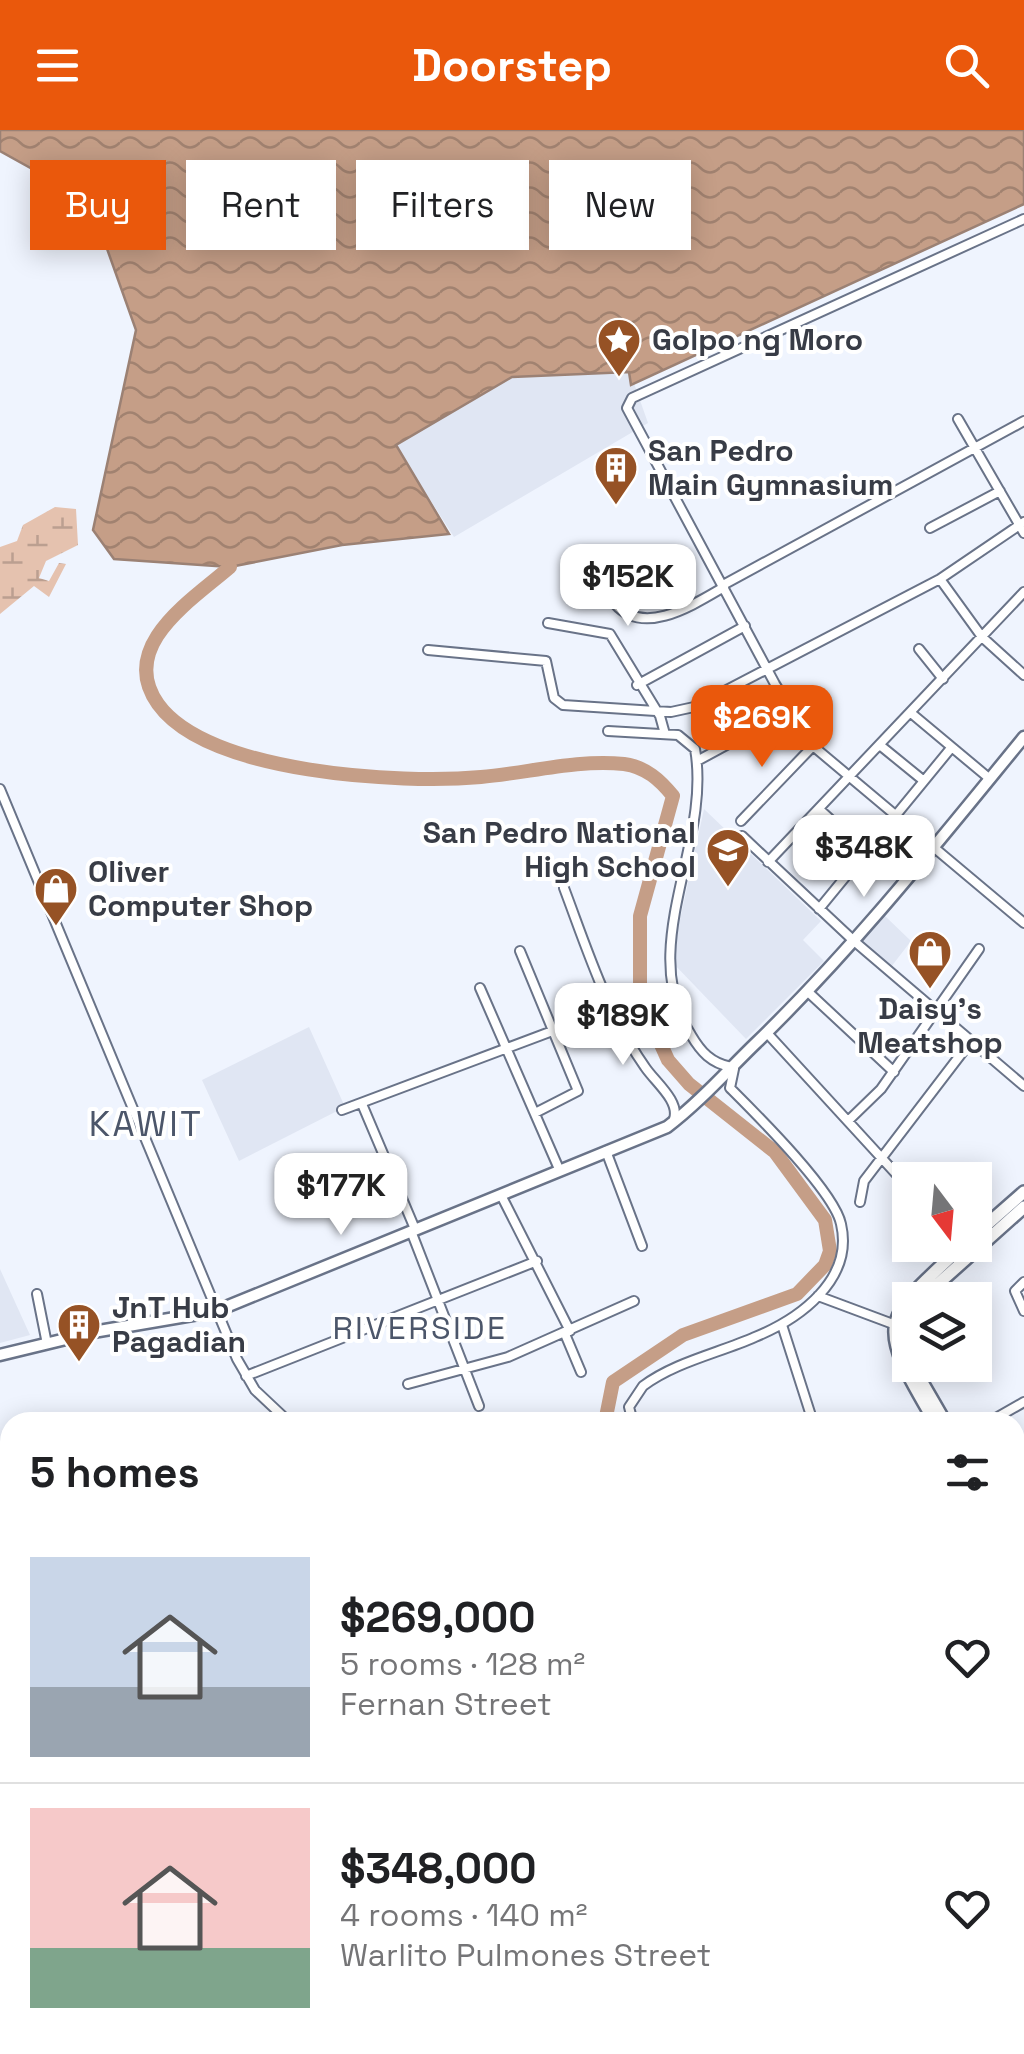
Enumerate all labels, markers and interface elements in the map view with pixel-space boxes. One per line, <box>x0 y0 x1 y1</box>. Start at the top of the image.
text: Doorstep <box>412 37 612 94</box>
icon: menu <box>30 38 85 93</box>
icon: search <box>939 38 994 93</box>
chip: Buy <box>30 160 166 250</box>
chip: Rent <box>186 160 336 250</box>
chip: Filters <box>356 160 529 250</box>
chip: New <box>549 160 691 250</box>
place icon: Golpo ng Moro <box>596 317 642 378</box>
place label: Golpo ng Moro <box>652 320 863 359</box>
place label: San Pedro Main Gymnasium <box>648 431 893 504</box>
building icon: San Pedro Main Gymnasium <box>593 445 639 506</box>
pin: $152K <box>558 544 698 629</box>
text: $152K <box>582 556 674 596</box>
pin: $269K <box>692 685 832 770</box>
text: $269K <box>713 697 811 737</box>
place label: San Pedro National High School <box>423 813 696 886</box>
pin: $348K <box>794 815 934 900</box>
school or university icon: San Pedro National High School <box>705 827 751 888</box>
text: $348K <box>815 827 913 867</box>
place label: Oliver Computer Shop <box>88 852 313 925</box>
shop icon: Oliver Computer Shop <box>33 866 79 927</box>
shop icon: Daisy's Meatshop <box>907 929 953 990</box>
pin: $189K <box>553 983 693 1068</box>
place label: Daisy's Meatshop <box>857 989 1003 1062</box>
text: $189K <box>577 995 669 1035</box>
district label: KAWIT <box>89 1102 203 1146</box>
pin: $177K <box>271 1153 411 1238</box>
north arrow <box>892 1162 992 1262</box>
map controls <box>892 1162 992 1382</box>
text: $177K <box>296 1165 386 1205</box>
button: layers <box>892 1282 992 1382</box>
place label: JnT Hub Pagadian <box>112 1288 246 1361</box>
building icon: JnT Hub Pagadian <box>56 1302 102 1363</box>
district label: RIVERSIDE <box>332 1308 508 1348</box>
icon: filters <box>940 1445 995 1500</box>
text: 5 homes <box>30 1446 200 1499</box>
text: $269,000 <box>340 1591 535 1644</box>
icon: home <box>110 1597 230 1717</box>
icon: heart <box>940 1630 995 1685</box>
text: 5 rooms · 128 m² <box>340 1644 585 1684</box>
text: Fernan Street <box>340 1684 552 1724</box>
text: $348,000 <box>340 1842 536 1895</box>
icon: home <box>110 1848 230 1968</box>
icon: heart <box>940 1881 995 1936</box>
text: 4 rooms · 140 m² <box>340 1895 587 1935</box>
text: Warlito Pulmones Street <box>340 1935 711 1975</box>

